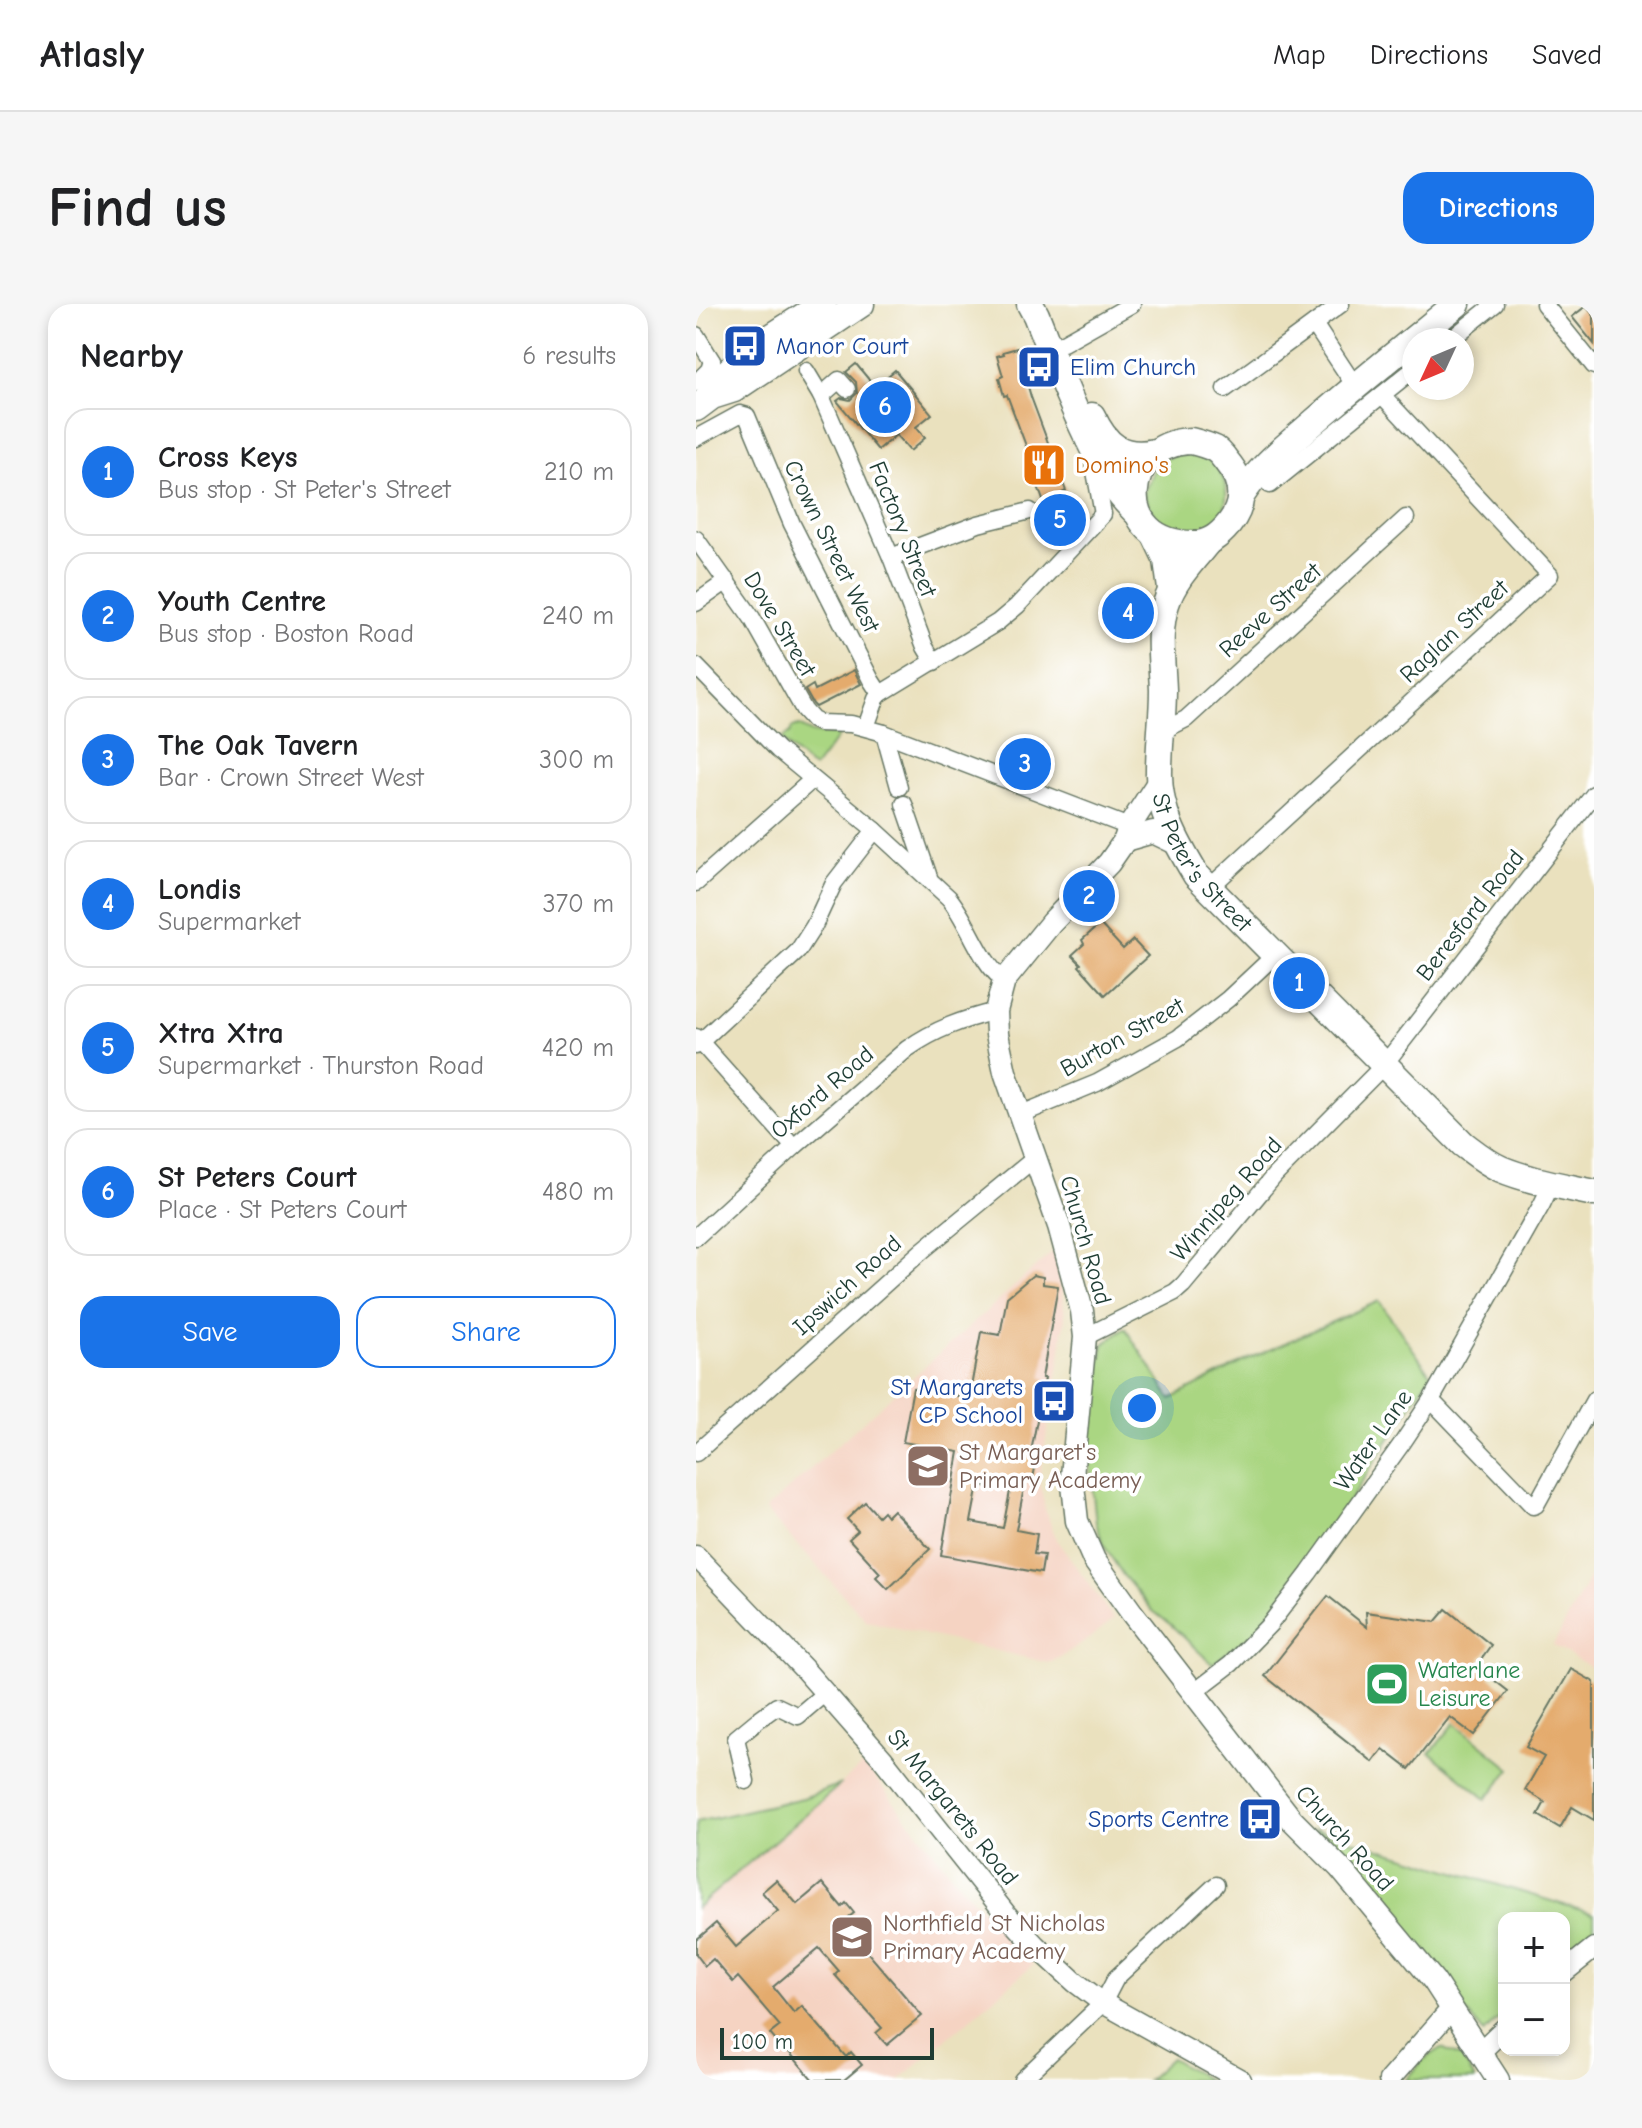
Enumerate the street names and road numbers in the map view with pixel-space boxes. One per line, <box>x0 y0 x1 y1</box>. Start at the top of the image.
street label: Crown Street West <box>778 455 886 638</box>
street label: Factory Street <box>863 457 943 602</box>
street label: Reeve Street <box>1213 556 1328 663</box>
street label: Dove Street <box>738 567 823 682</box>
street label: Raglan Street <box>1394 573 1515 688</box>
street label: St Peter's Street <box>1147 791 1259 938</box>
street label: Beresford Road <box>1410 844 1530 986</box>
street label: Burton Street <box>1055 991 1190 1082</box>
street label: Oxford Road <box>765 1040 879 1144</box>
street label: Winnipeg Road <box>1164 1131 1288 1267</box>
street label: Church Road <box>1054 1172 1118 1308</box>
street label: Ipswich Road <box>787 1229 907 1341</box>
street label: Water Lane <box>1328 1384 1418 1496</box>
street label: St Margarets Road <box>882 1723 1024 1891</box>
street label: Church Road <box>1290 1779 1400 1897</box>

